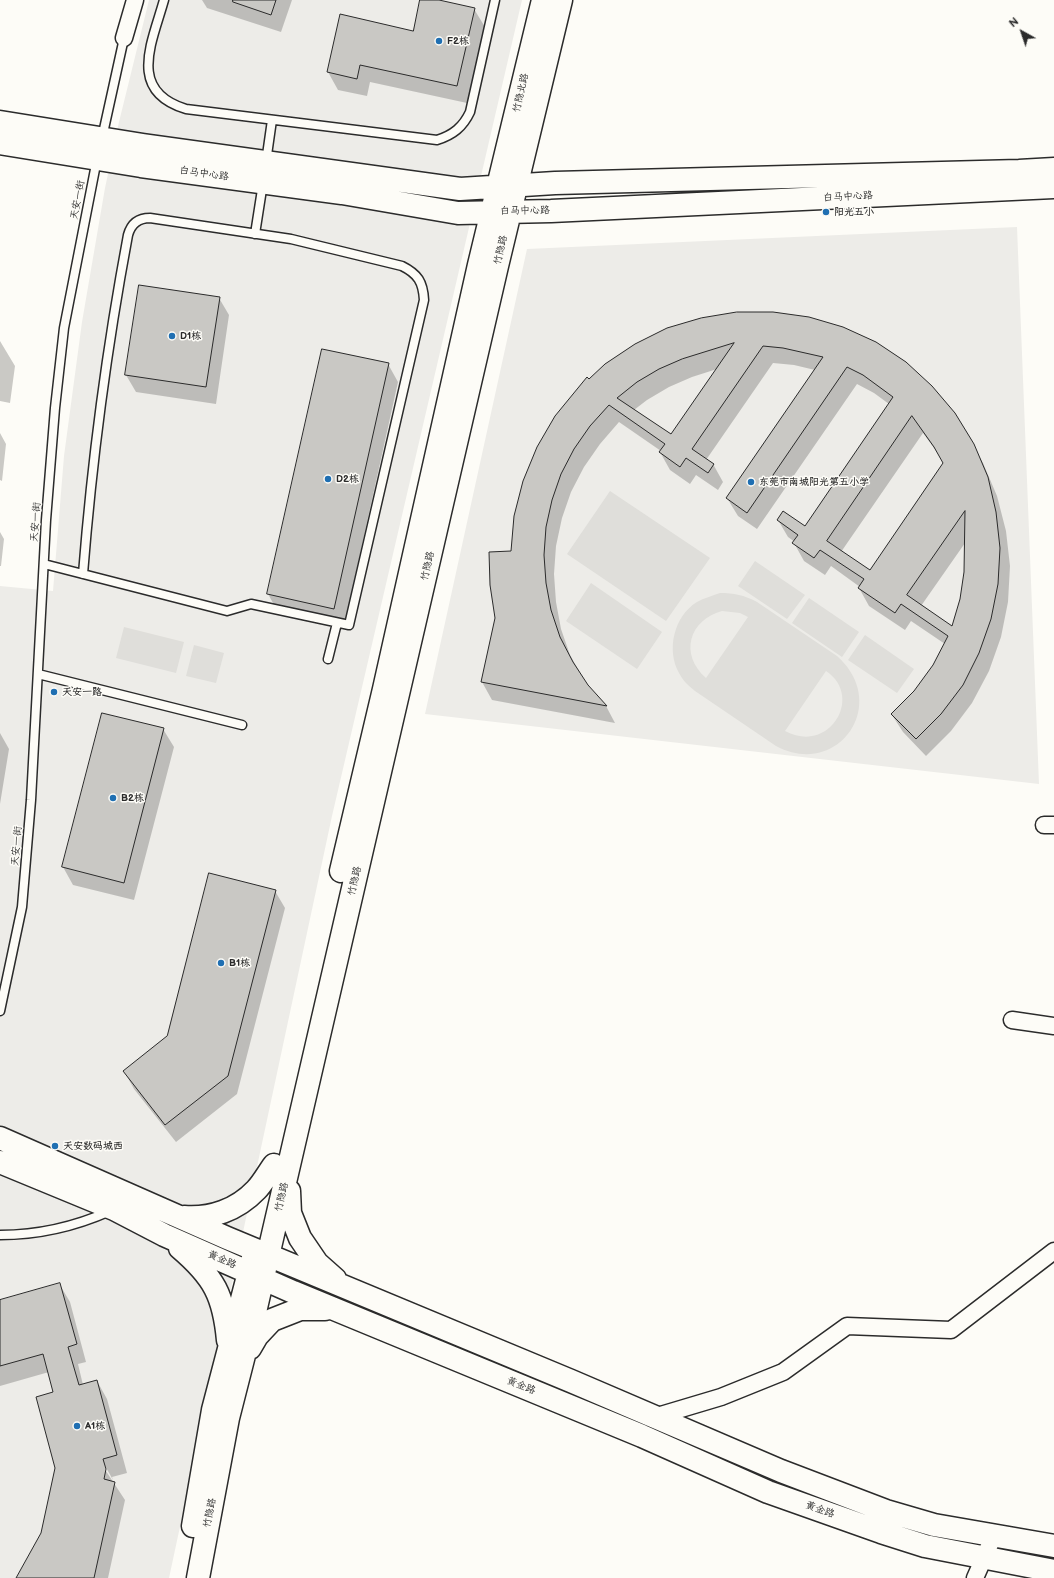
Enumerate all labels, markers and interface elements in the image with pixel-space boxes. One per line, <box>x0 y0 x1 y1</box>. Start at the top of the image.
north arrow <box>1002 12 1042 52</box>
text: N <box>1007 15 1021 30</box>
place label: F2栋 <box>447 35 469 47</box>
marker: F2栋 <box>434 36 444 46</box>
street label: 竹隐北路 <box>511 72 531 114</box>
street label: 白马中心路 <box>178 165 230 183</box>
street label: 天安一街 <box>68 179 88 221</box>
street label: 白马中心路 <box>823 190 873 204</box>
street label: 白马中心路 <box>500 205 550 217</box>
place label: 阳光五小 <box>834 206 874 218</box>
marker: 阳光五小 <box>821 207 831 217</box>
street label: 竹隐路 <box>492 234 510 266</box>
place label: D1栋 <box>180 330 201 342</box>
marker: D1栋 <box>167 331 177 341</box>
place label: D2栋 <box>336 473 359 485</box>
marker: D2栋 <box>323 474 333 484</box>
place label: 东莞市南城阳光第五小学 <box>759 476 869 488</box>
marker: 东莞市南城阳光第五小学 <box>746 477 756 487</box>
street label: 天安一街 <box>29 502 43 542</box>
street label: 竹隐路 <box>419 550 437 582</box>
place label: 天安一路 <box>62 686 102 698</box>
marker: 天安一路 <box>49 687 59 697</box>
place label: B2栋 <box>121 792 144 804</box>
marker: B2栋 <box>108 793 118 803</box>
street label: 天安一街 <box>9 826 25 866</box>
street label: 竹隐路 <box>346 865 364 897</box>
place label: B1栋 <box>229 957 250 969</box>
marker: B1栋 <box>216 958 226 968</box>
place label: 天安数码城西 <box>63 1140 123 1152</box>
marker: 天安数码城西 <box>50 1141 60 1151</box>
street label: 竹隐路 <box>273 1181 291 1213</box>
street label: 黄金路 <box>206 1248 238 1272</box>
street label: 黄金路 <box>505 1375 537 1397</box>
place label: A1栋 <box>85 1420 105 1432</box>
marker: A1栋 <box>72 1421 82 1431</box>
street label: 竹隐路 <box>201 1497 219 1529</box>
street label: 黄金路 <box>804 1499 836 1521</box>

